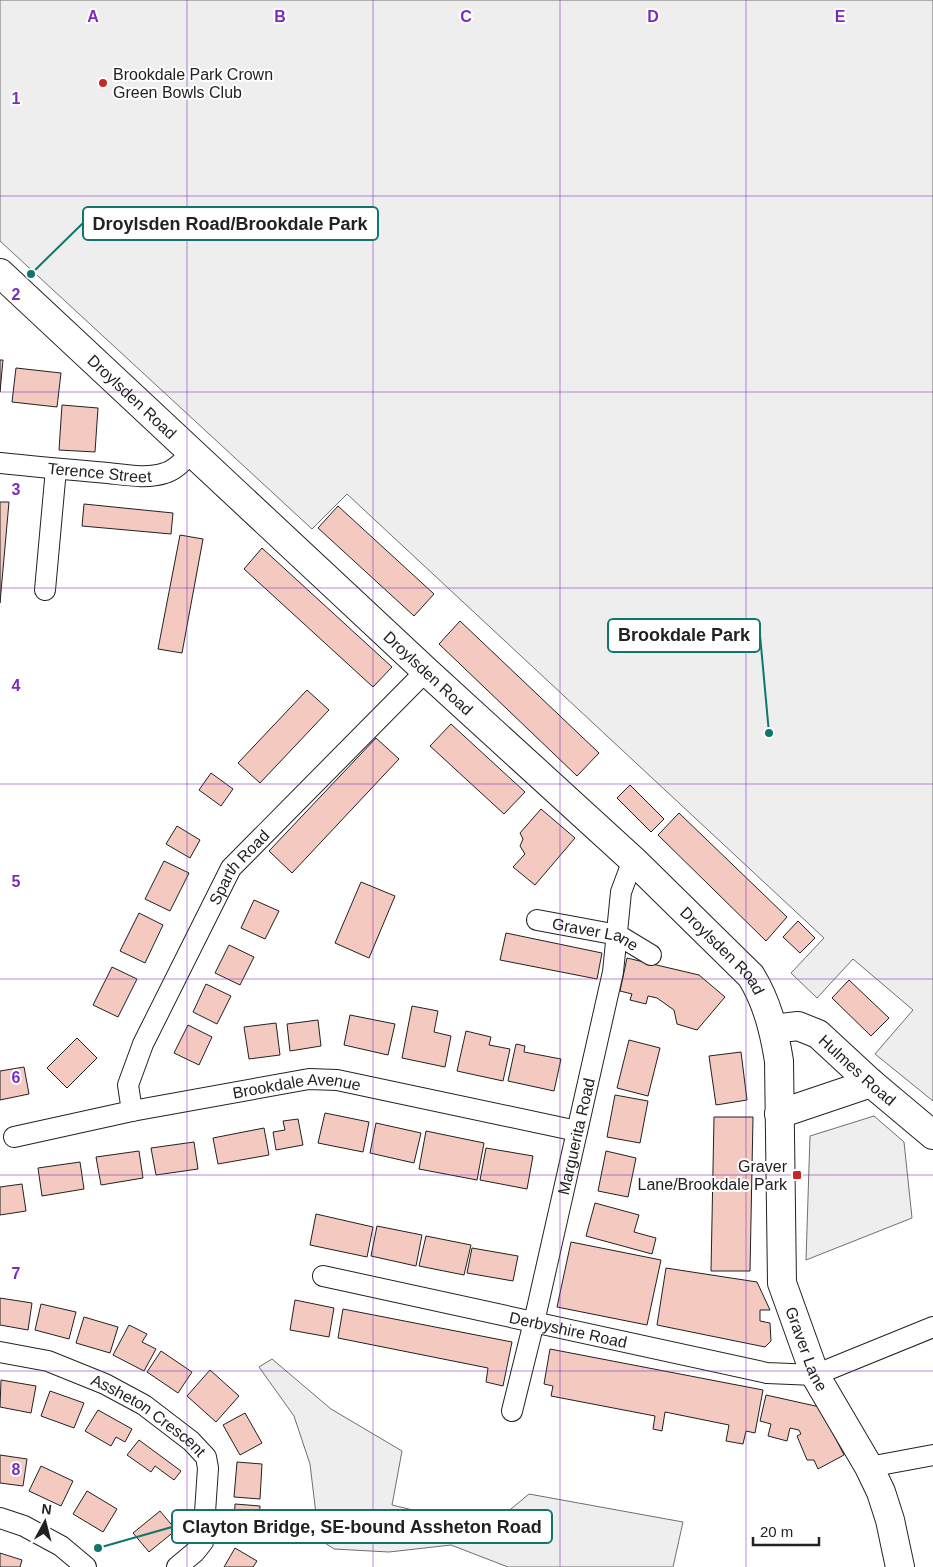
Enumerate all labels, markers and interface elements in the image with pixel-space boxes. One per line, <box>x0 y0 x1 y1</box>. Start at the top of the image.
text: A <box>87 8 99 25</box>
text: B <box>274 8 286 25</box>
text: C <box>460 8 472 25</box>
text: D <box>647 8 659 25</box>
text: E <box>835 8 846 25</box>
place label: Brookdale Park Crown Green Bowls Club <box>113 66 273 101</box>
marker: Brookdale Park Crown Green Bowls Club <box>97 77 109 89</box>
text: 1 <box>12 90 21 107</box>
callout: Droylsden Road/Brookdale Park <box>83 207 378 240</box>
text: Droylsden Road/Brookdale Park <box>92 214 369 234</box>
text: 2 <box>12 286 21 303</box>
street label: Droylsden Road <box>85 351 180 442</box>
street label: Terence Street <box>47 459 153 485</box>
text: 3 <box>12 481 21 498</box>
callout: Brookdale Park <box>608 619 760 652</box>
text: Brookdale Park <box>618 625 751 645</box>
street label: Droylsden Road <box>380 628 476 718</box>
text: 4 <box>12 677 21 694</box>
street label: Sparth Road <box>206 826 272 907</box>
text: 5 <box>12 873 21 890</box>
street label: Droylsden Road <box>677 903 768 997</box>
street label: Graver Lane <box>551 914 641 954</box>
street label: Hulmes Road <box>816 1031 899 1109</box>
text: 6 <box>12 1069 21 1086</box>
street label: Brookdale Avenue <box>231 1070 362 1101</box>
street label: Marguerita Road <box>554 1076 597 1196</box>
place label: Graver Lane/Brookdale Park <box>638 1158 788 1193</box>
marker: Graver Lane/Brookdale Park <box>791 1169 803 1181</box>
text: 7 <box>12 1265 21 1282</box>
street label: Graver Lane <box>783 1304 831 1394</box>
street label: Derbyshire Road <box>508 1308 629 1351</box>
street label: Assheton Crescent <box>89 1371 210 1460</box>
text: 8 <box>12 1461 21 1478</box>
north arrow <box>20 1497 70 1547</box>
text: N <box>41 1501 53 1518</box>
callout: Clayton Bridge, SE-bound Assheton Road <box>172 1510 552 1543</box>
scale bar <box>753 1514 819 1546</box>
text: Clayton Bridge, SE-bound Assheton Road <box>182 1517 542 1537</box>
text: 20 m <box>760 1523 793 1540</box>

